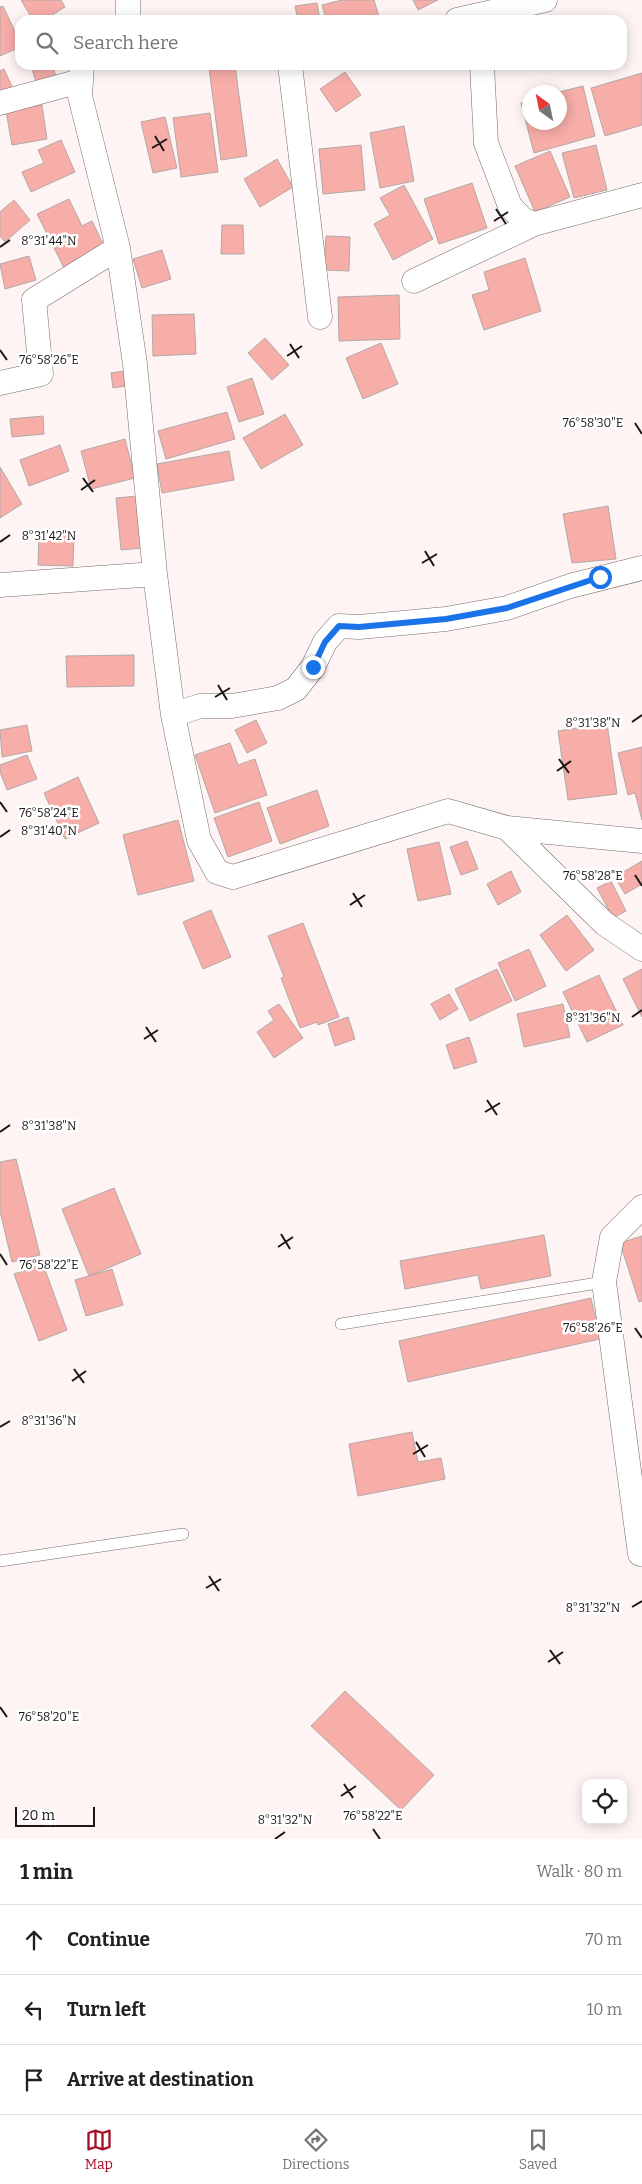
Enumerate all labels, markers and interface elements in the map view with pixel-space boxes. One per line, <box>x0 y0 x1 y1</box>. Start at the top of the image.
search box <box>15 15 627 70</box>
icon: search <box>33 29 61 57</box>
text: Search here <box>73 31 178 54</box>
north arrow <box>522 85 567 130</box>
text: 8°31'44"N <box>21 234 77 248</box>
text: 76°58'26"E <box>19 353 79 367</box>
text: 76°58'30"E <box>563 416 623 430</box>
text: 8°31'42"N <box>22 529 77 543</box>
route start <box>589 566 612 589</box>
route end <box>302 656 325 679</box>
text: 8°31'38"N <box>566 716 621 730</box>
text: 76°58'24"E <box>19 806 79 820</box>
text: 8°31'40"N <box>21 824 77 838</box>
text: 76°58'28"E <box>563 869 623 883</box>
text: 8°31'36"N <box>565 1011 621 1025</box>
text: 8°31'38"N <box>22 1119 77 1133</box>
text: 76°58'22"E <box>19 1258 79 1272</box>
text: 76°58'26"E <box>563 1321 623 1335</box>
text: 8°31'36"N <box>21 1414 77 1428</box>
text: 8°31'32"N <box>566 1601 621 1615</box>
text: 76°58'20"E <box>19 1710 79 1724</box>
map controls <box>582 1779 627 1824</box>
button: locate <box>582 1779 627 1824</box>
scale bar <box>15 1804 95 1827</box>
text: 20 m <box>22 1807 55 1824</box>
text: 76°58'22"E <box>343 1809 403 1823</box>
text: 8°31'32"N <box>258 1813 313 1827</box>
text: 1 min <box>20 1859 73 1885</box>
text: Walk · 80 m <box>536 1862 622 1881</box>
icon: ahead <box>20 1926 48 1954</box>
text: Continue <box>67 1928 150 1951</box>
text: 70 m <box>586 1930 622 1949</box>
icon: left <box>20 1996 48 2024</box>
text: Turn left <box>67 1998 146 2021</box>
text: 10 m <box>587 2000 622 2019</box>
icon: arrive <box>20 2066 48 2094</box>
text: Arrive at destination <box>67 2068 254 2091</box>
tab: Map <box>85 2126 113 2173</box>
tab: Directions <box>282 2126 350 2173</box>
tab: Saved <box>519 2126 557 2173</box>

